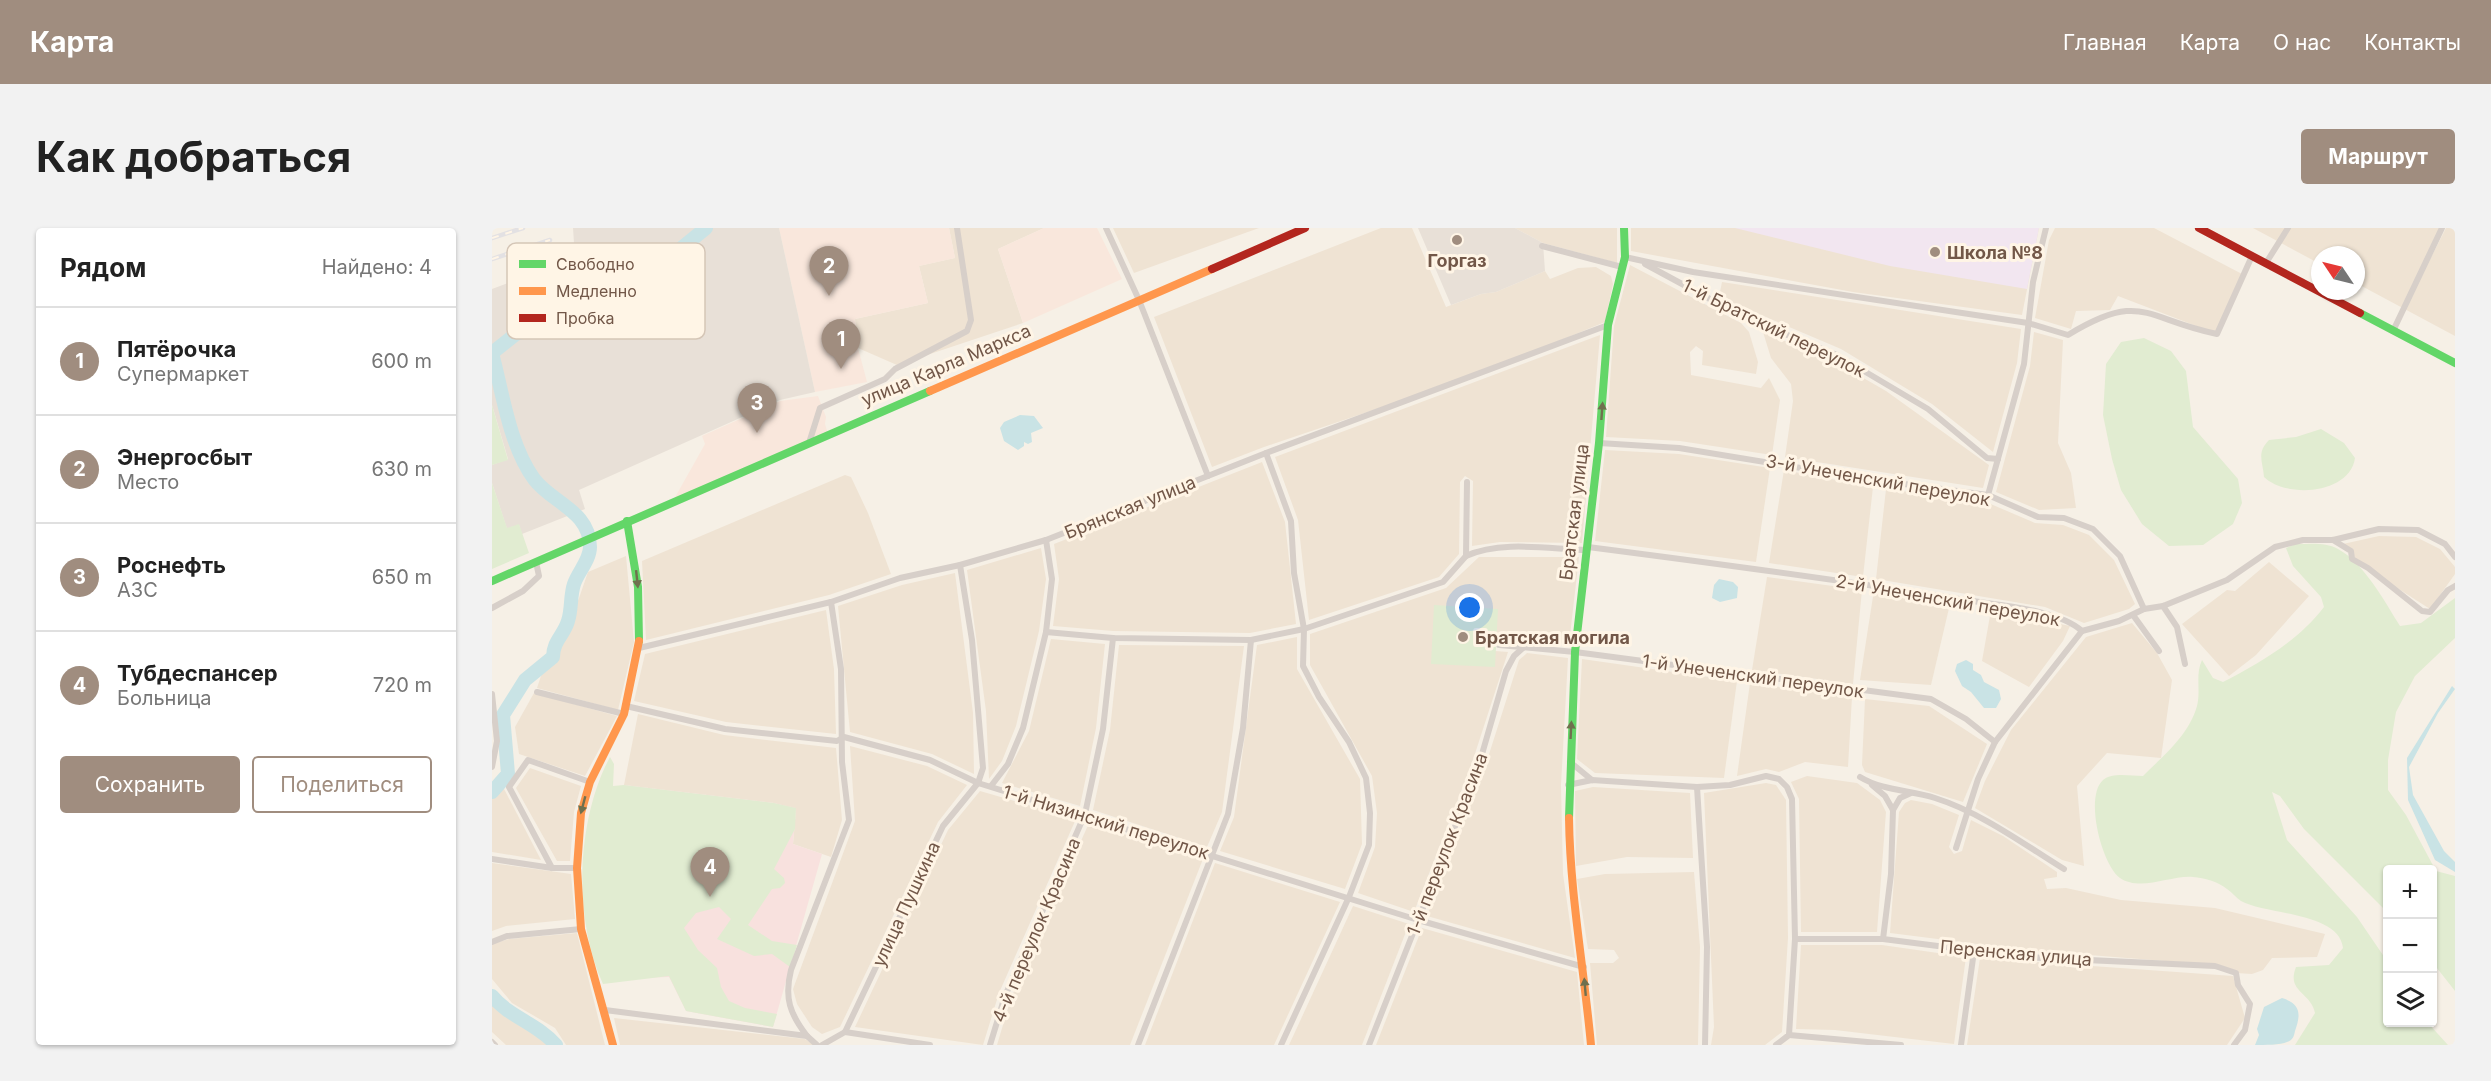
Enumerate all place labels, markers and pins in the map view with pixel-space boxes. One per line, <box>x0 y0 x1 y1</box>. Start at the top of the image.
marker: Горгаз <box>1450 233 1464 247</box>
place label: Школа №8 <box>1947 242 2043 263</box>
marker: Школа №8 <box>1928 245 1942 259</box>
pin: 2 <box>810 247 848 296</box>
place label: Горгаз <box>1427 250 1487 271</box>
pin: 1 <box>822 320 860 369</box>
pin: 3 <box>738 384 776 433</box>
place label: Братская могила <box>1475 627 1630 648</box>
marker: Братская могила <box>1456 630 1470 644</box>
pin: 4 <box>690 848 730 897</box>

